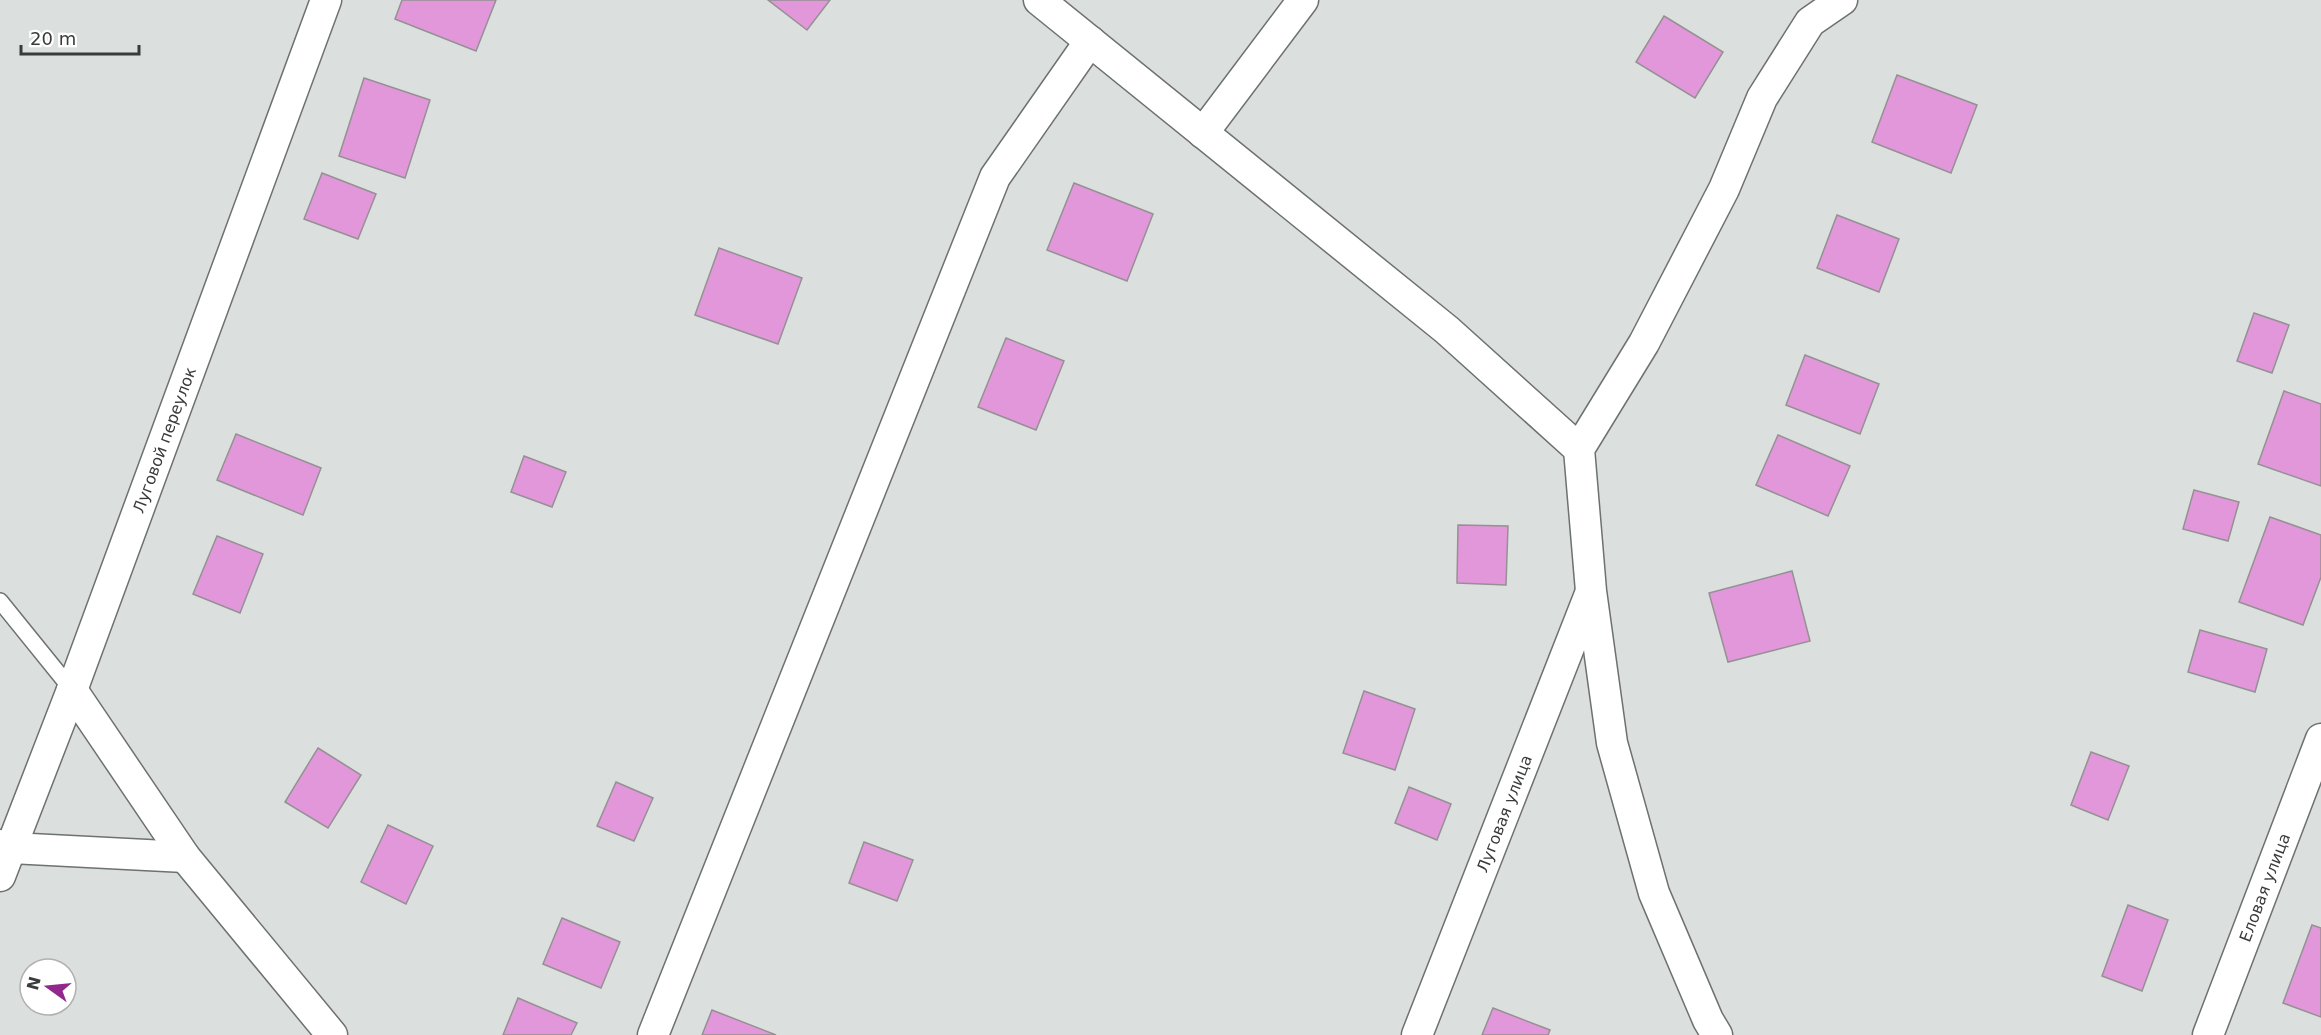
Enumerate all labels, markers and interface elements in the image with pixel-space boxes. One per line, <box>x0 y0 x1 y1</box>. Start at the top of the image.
scale bar <box>21 18 140 56</box>
text: 20 m <box>30 28 76 49</box>
street label: Луговой переулок <box>129 364 200 516</box>
street label: Луговая улица <box>1473 752 1536 875</box>
street label: Еловая улица <box>2235 830 2294 945</box>
north arrow <box>18 957 78 1017</box>
text: N <box>23 974 45 992</box>

